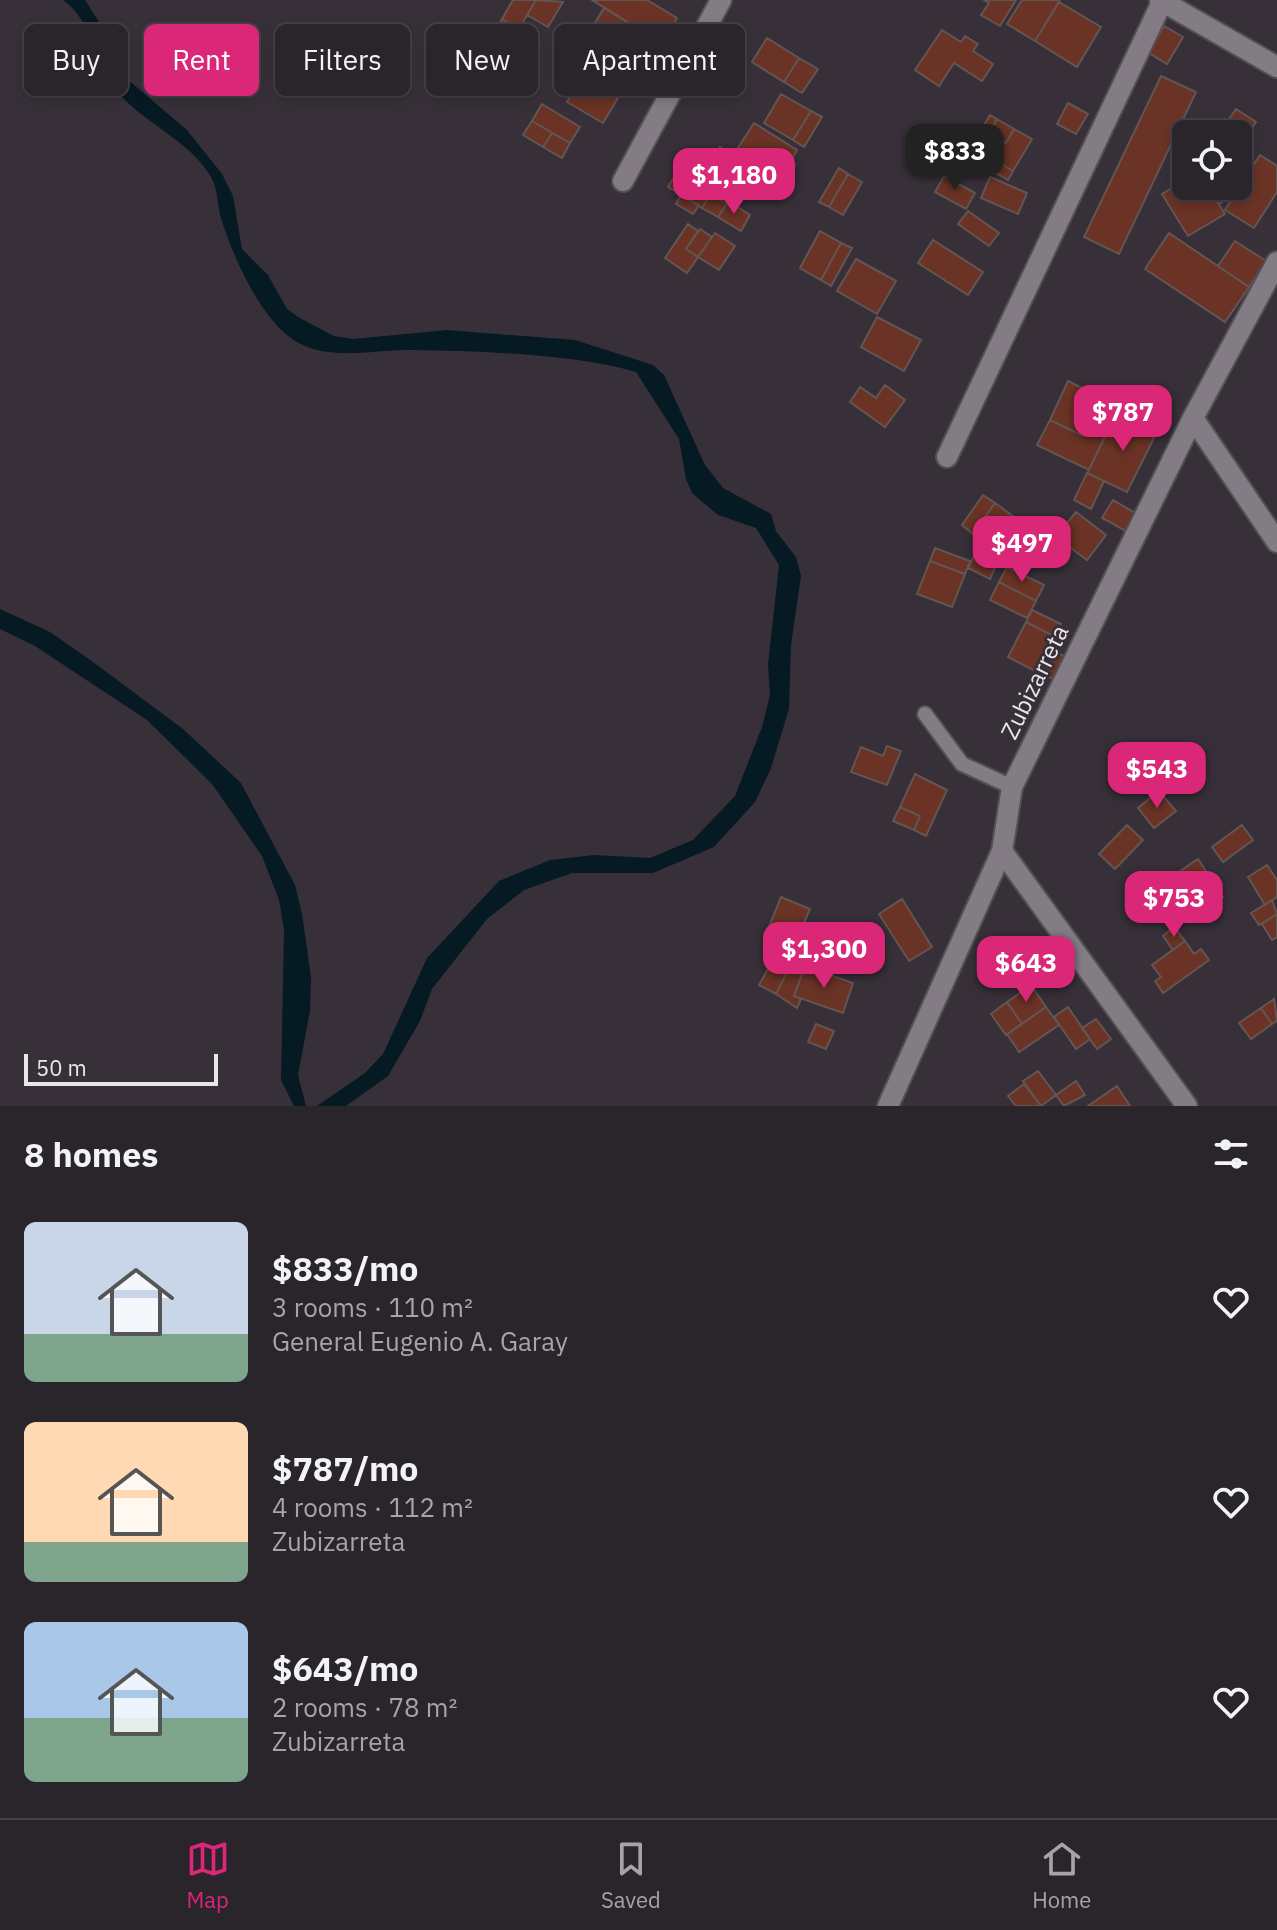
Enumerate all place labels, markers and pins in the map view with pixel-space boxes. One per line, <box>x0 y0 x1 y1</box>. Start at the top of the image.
pin: $833 <box>908 124 1002 192</box>
pin: $1,180 <box>669 148 799 216</box>
pin: $787 <box>1076 385 1170 453</box>
pin: $497 <box>975 516 1069 584</box>
pin: $543 <box>1110 742 1204 810</box>
pin: $753 <box>1127 871 1221 939</box>
pin: $1,300 <box>759 922 889 990</box>
pin: $643 <box>979 936 1073 1004</box>

